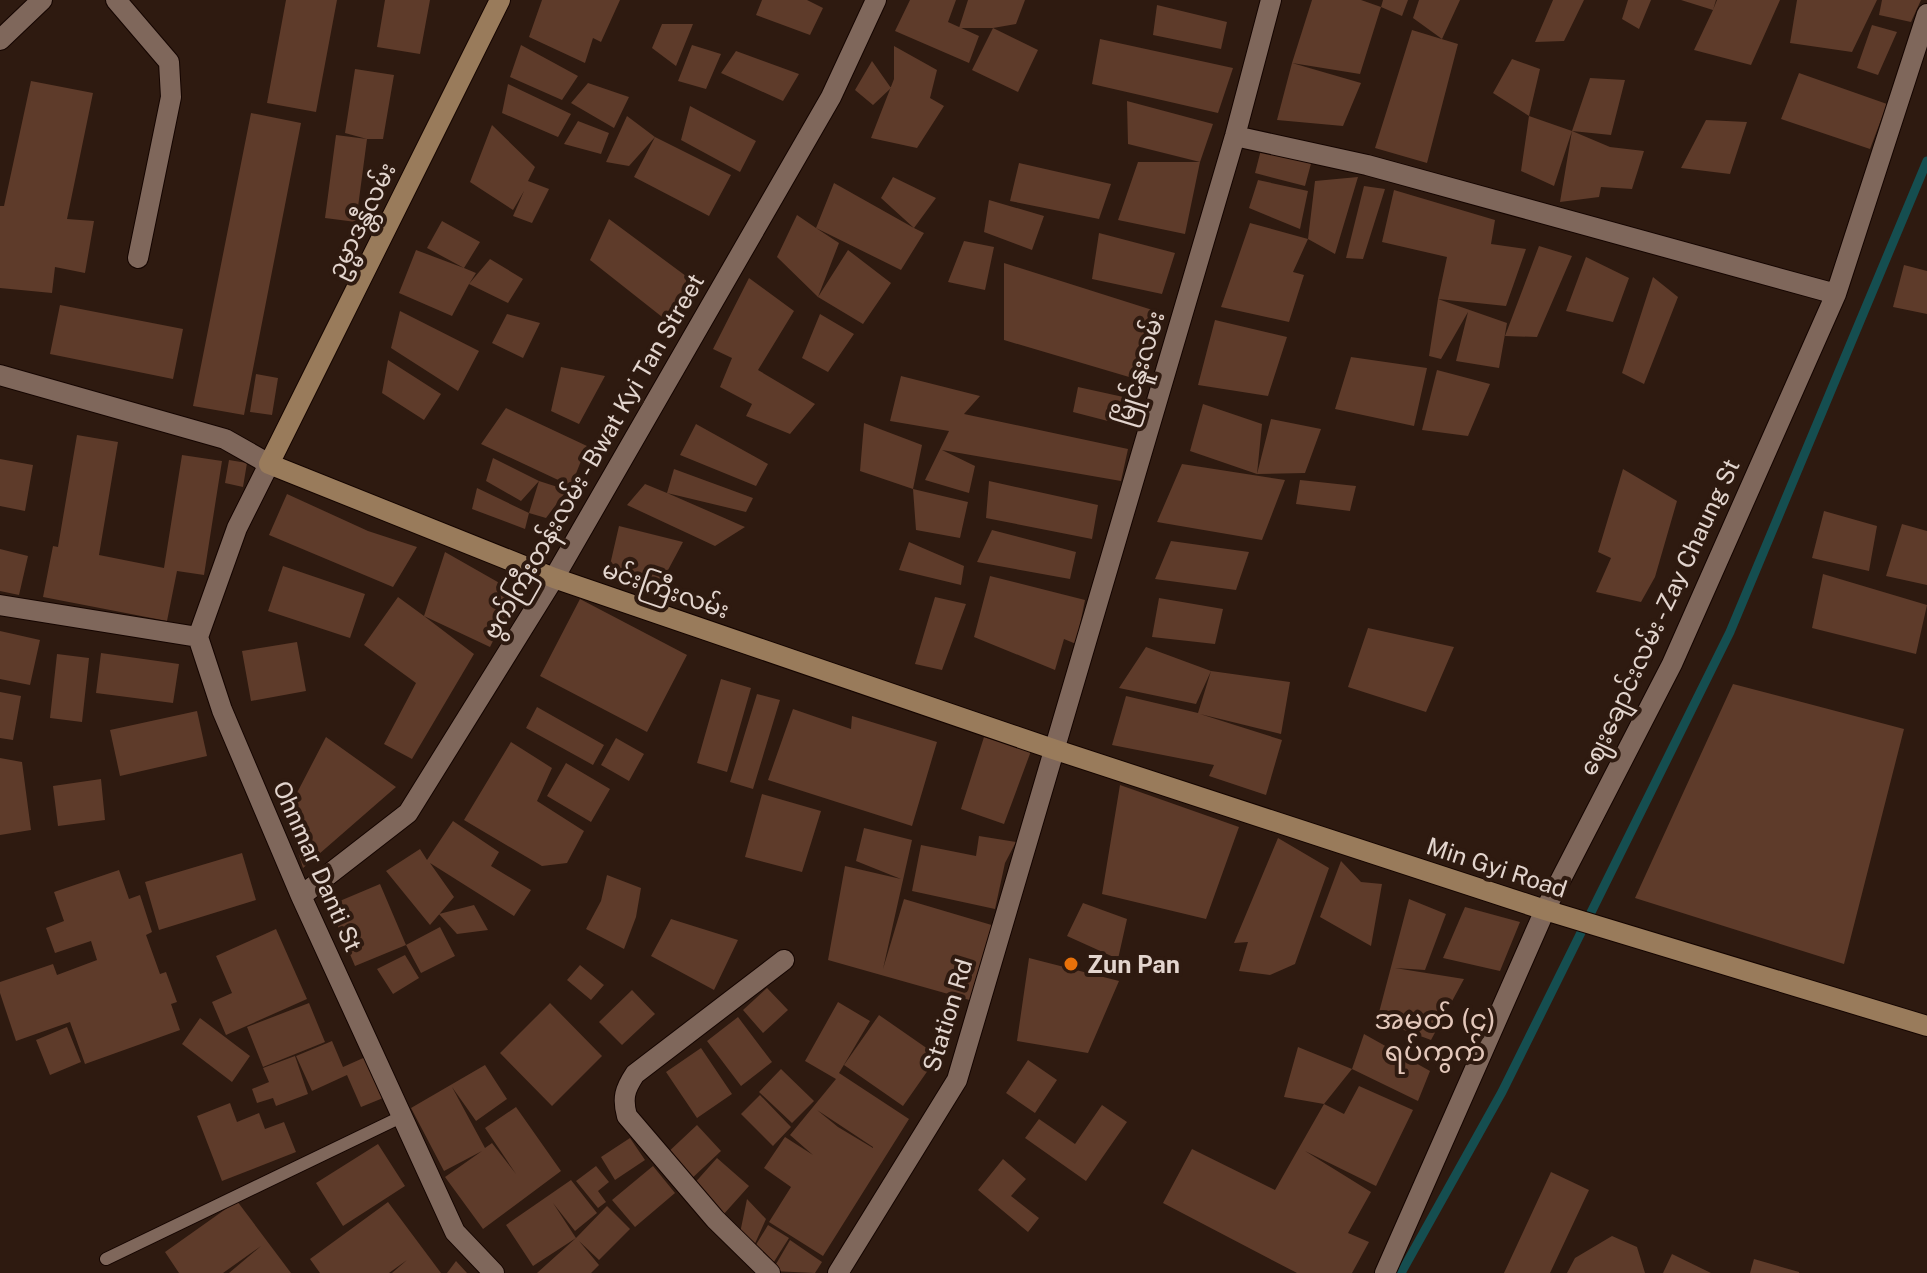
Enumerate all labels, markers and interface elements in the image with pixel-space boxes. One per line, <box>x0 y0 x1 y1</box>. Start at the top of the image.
street label: ဥမ္မာဒန္တီလမ်း <box>320 157 407 285</box>
street label: ဗွက်ကြီးတန်းလမ်း - Bwat Kyi Tan Street <box>476 268 715 646</box>
street label: မြိုင်နူးလမ်း <box>1107 307 1175 431</box>
street label: ဈေးချောင်းလမ်း - Zay Chaung St <box>1572 454 1750 782</box>
street label: မင်းကြီးလမ်း <box>597 553 734 629</box>
street label: Ohnmar Danti St <box>268 776 368 956</box>
street label: Min Gyi Road <box>1423 831 1571 903</box>
place label: Zun Pan <box>1087 950 1180 978</box>
street label: Station Rd <box>917 955 977 1075</box>
marker: Zun Pan <box>1062 955 1080 973</box>
district label: အမှတ် (၄) ရပ်ကွက် <box>1374 1001 1496 1074</box>

